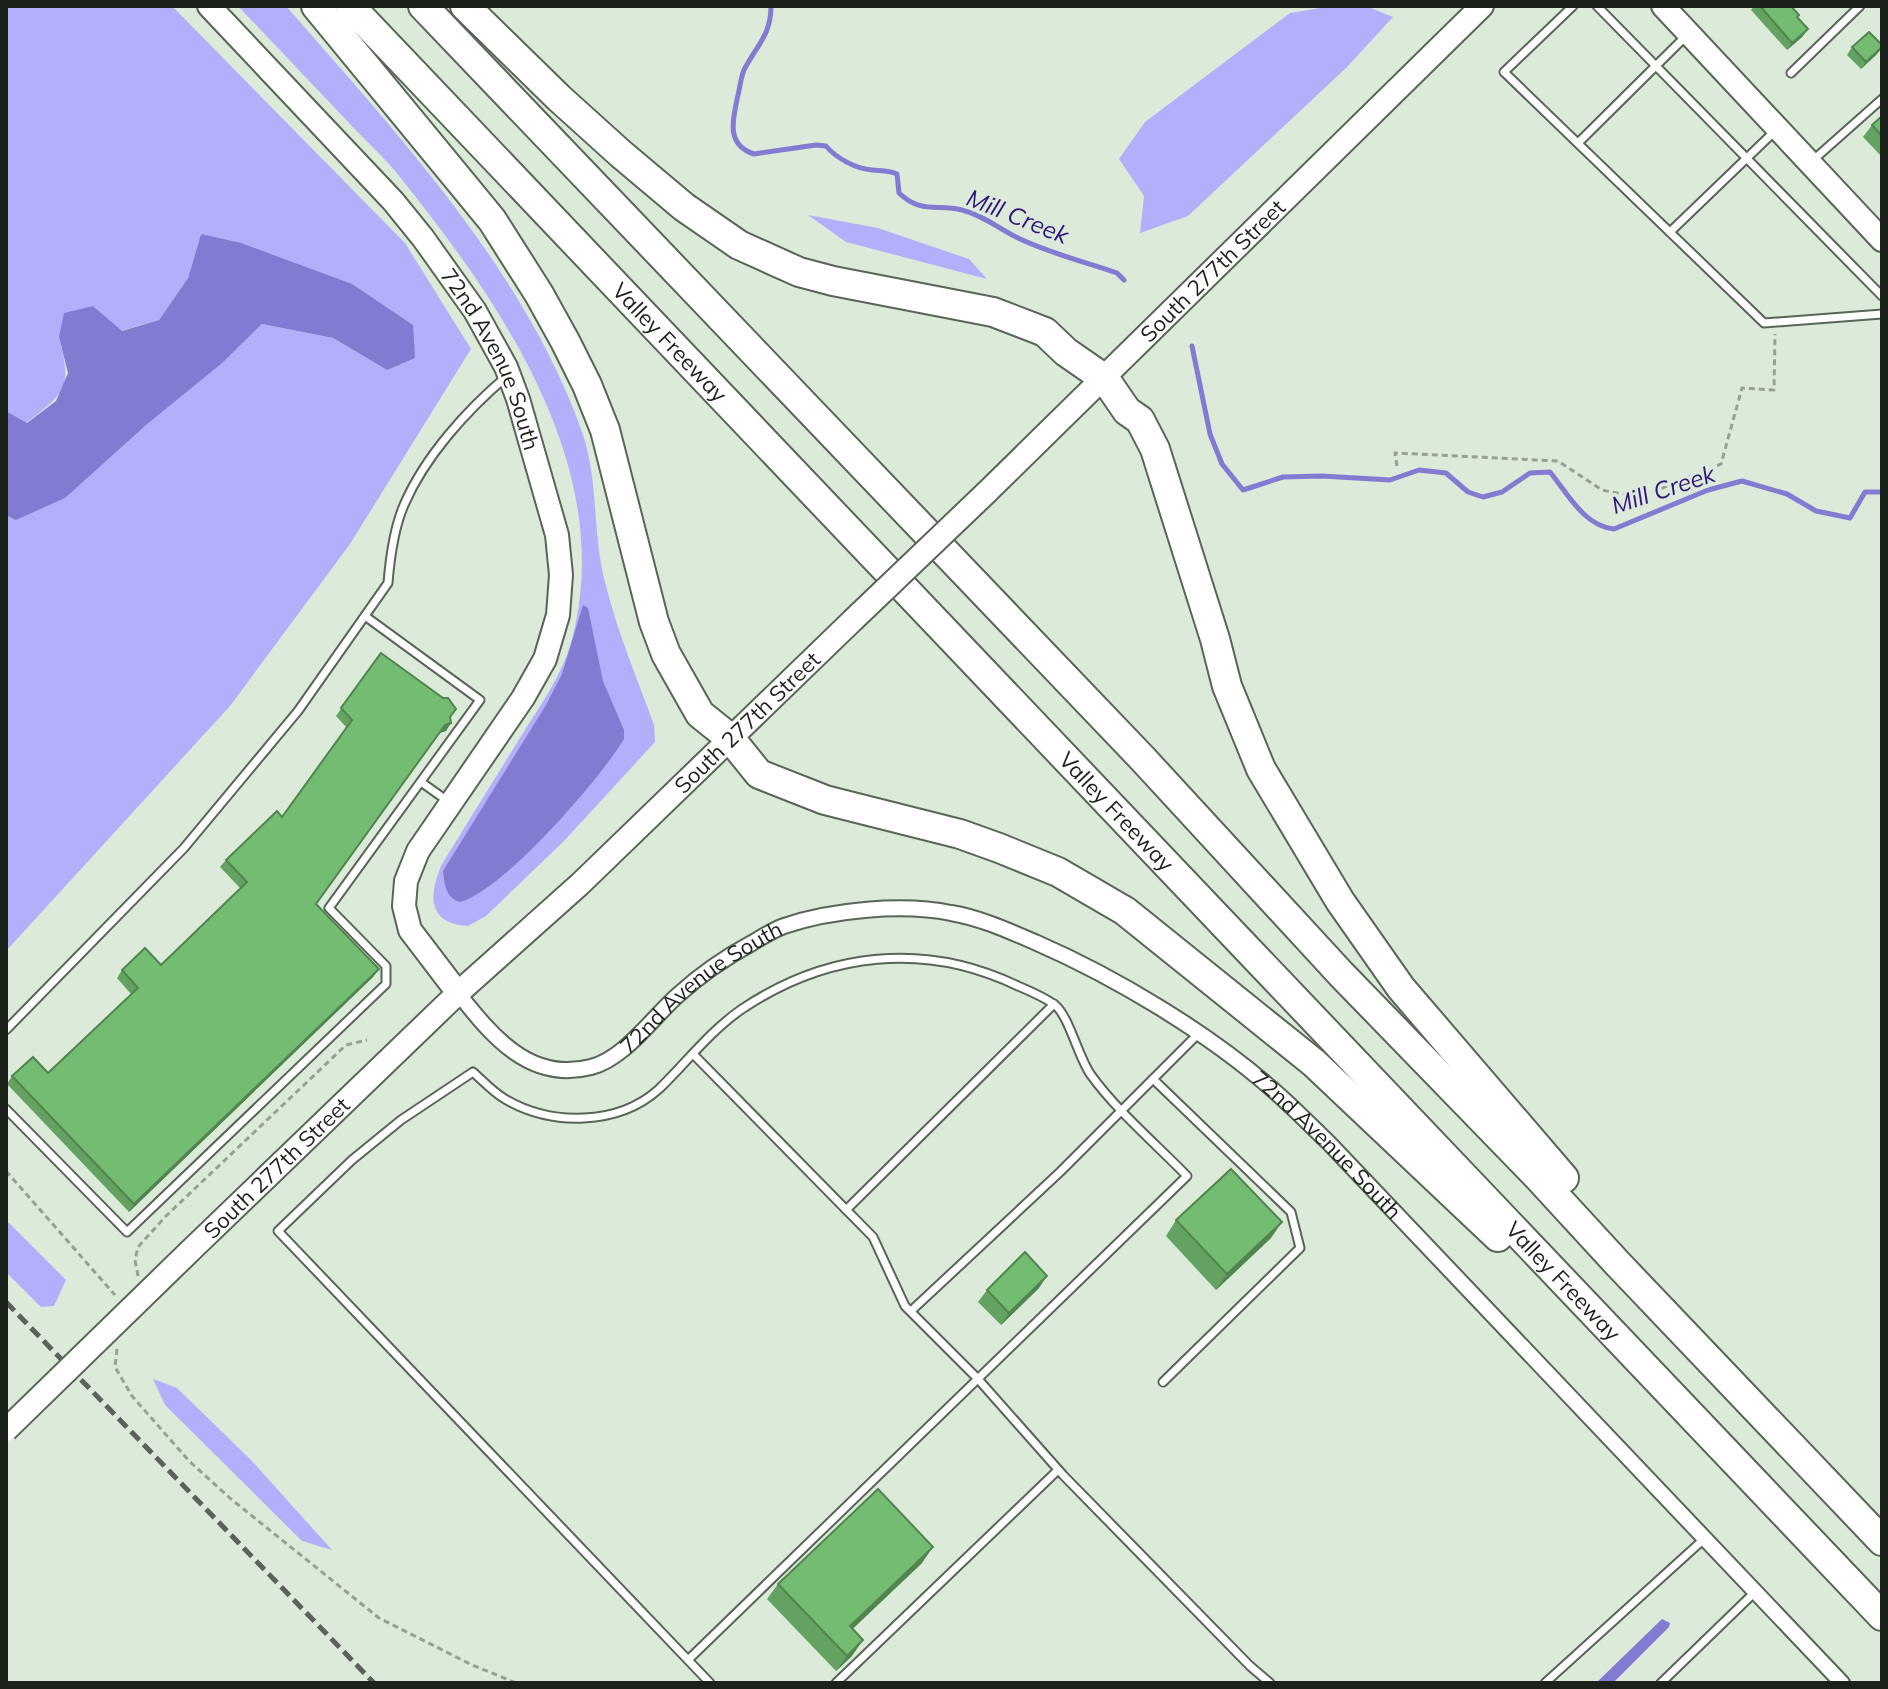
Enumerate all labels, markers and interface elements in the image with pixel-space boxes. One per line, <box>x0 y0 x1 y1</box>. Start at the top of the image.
water label: Mill Creek <box>963 182 1074 250</box>
street label: South 277th Street <box>1134 193 1291 348</box>
street label: 72nd Avenue South <box>435 263 546 453</box>
street label: Valley Freeway <box>606 276 733 408</box>
water label: Mill Creek <box>1607 458 1719 520</box>
street label: South 277th Street <box>668 645 826 799</box>
street label: Valley Freeway <box>1053 746 1180 877</box>
street label: 72nd Avenue South <box>614 915 787 1060</box>
street label: 72nd Avenue South <box>1246 1064 1408 1225</box>
street label: South 277th Street <box>198 1091 356 1245</box>
street label: Valley Freeway <box>1500 1215 1627 1347</box>

